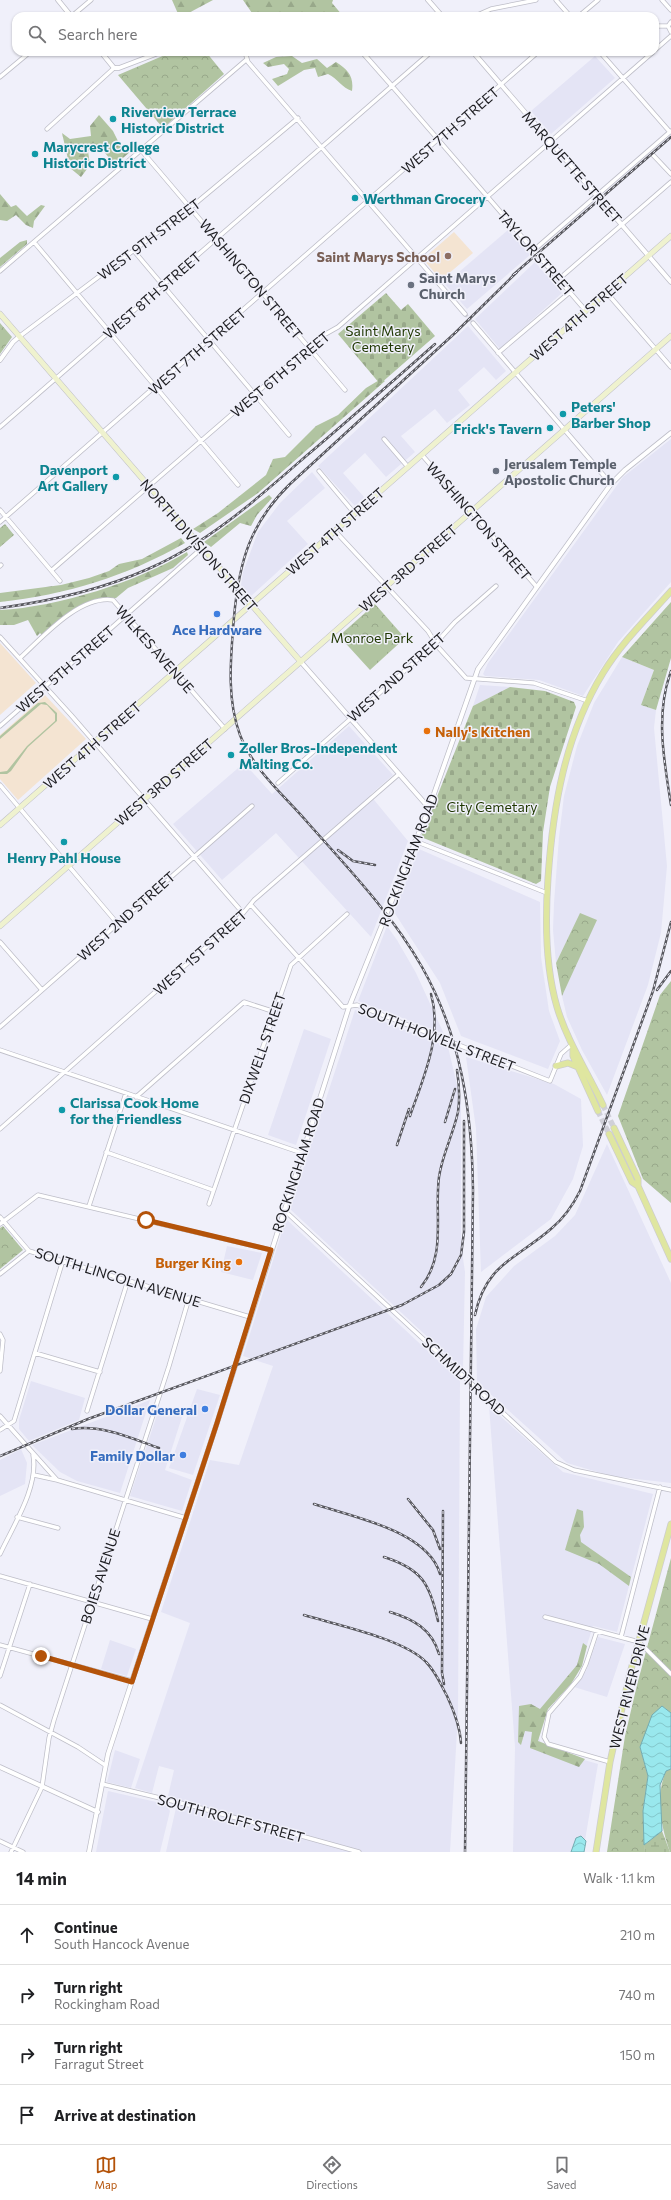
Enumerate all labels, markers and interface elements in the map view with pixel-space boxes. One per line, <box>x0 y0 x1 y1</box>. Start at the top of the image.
search box <box>12 12 659 56</box>
icon: search <box>26 23 48 45</box>
text: Search here <box>58 25 137 43</box>
street label: WEST 7TH STREET <box>398 83 502 177</box>
place label: Riverview Terrace Historic District <box>121 103 236 136</box>
street label: MARQUETTE STREET <box>519 107 625 227</box>
marker: Riverview Terrace Historic District <box>108 114 118 124</box>
place label: Marycrest College Historic District <box>43 138 160 171</box>
marker: Marycrest College Historic District <box>30 149 40 159</box>
place label: Werthman Grocery <box>363 190 486 207</box>
marker: Werthman Grocery <box>350 193 360 203</box>
street label: WEST 9TH STREET <box>94 195 204 283</box>
street label: TAYLOR STREET <box>494 206 578 300</box>
street label: WASHINGTON STREET <box>196 216 306 342</box>
street label: WEST 8TH STREET <box>99 248 205 342</box>
place label: Saint Marys School <box>317 248 440 265</box>
marker: Saint Marys School <box>443 251 453 261</box>
place label: Saint Marys Church <box>419 269 496 302</box>
street label: WEST 4TH STREET <box>527 270 631 364</box>
marker: Saint Marys Church <box>406 280 416 290</box>
street label: WEST 7TH STREET <box>145 304 249 398</box>
park label: Saint Marys Cemetery <box>345 322 421 355</box>
street label: WEST 6TH STREET <box>227 328 333 420</box>
place label: Peters' Barber Shop <box>571 398 651 431</box>
marker: Peters' Barber Shop <box>558 409 568 419</box>
place label: Frick's Tavern <box>453 420 542 437</box>
marker: Frick's Tavern <box>545 423 555 433</box>
place label: Jerusalem Temple Apostolic Church <box>504 455 617 488</box>
street label: WASHINGTON STREET <box>423 458 535 584</box>
place label: Davenport Art Gallery <box>38 461 108 494</box>
marker: Jerusalem Temple Apostolic Church <box>491 466 501 476</box>
marker: Davenport Art Gallery <box>111 472 121 482</box>
street label: NORTH DIVISION STREET <box>137 475 261 615</box>
street label: WEST 4TH STREET <box>283 484 387 578</box>
street label: WEST 3RD STREET <box>355 521 461 615</box>
street label: WILKES AVENUE <box>112 602 198 696</box>
marker: Ace Hardware <box>212 609 222 619</box>
place label: Ace Hardware <box>172 621 262 638</box>
street label: WEST 5TH STREET <box>13 622 117 716</box>
park label: Monroe Park <box>331 629 414 646</box>
street label: WEST 2ND STREET <box>344 629 448 725</box>
street label: WEST 4TH STREET <box>40 698 144 792</box>
place label: Nally's Kitchen <box>435 723 530 740</box>
marker: Nally's Kitchen <box>422 726 432 736</box>
street label: WEST 3RD STREET <box>111 735 217 829</box>
place label: Zoller Bros-Independent Malting Co. <box>239 739 397 772</box>
marker: Zoller Bros-Independent Malting Co. <box>226 750 236 760</box>
street label: ROCKINGHAM ROAD <box>375 791 441 929</box>
park label: City Cemetary <box>446 798 538 815</box>
marker: Henry Pahl House <box>59 837 69 847</box>
place label: Henry Pahl House <box>7 849 121 866</box>
street label: WEST 2ND STREET <box>74 868 178 964</box>
street label: WEST 1ST STREET <box>150 906 250 998</box>
street label: DIXWELL STREET <box>235 990 289 1106</box>
street label: SOUTH HOWELL STREET <box>356 999 518 1075</box>
place label: Clarissa Cook Home for the Friendless <box>70 1094 199 1127</box>
street label: ROCKINGHAM ROAD <box>268 1095 328 1235</box>
marker: Clarissa Cook Home for the Friendless <box>57 1105 67 1115</box>
route start <box>137 1211 155 1229</box>
street label: SOUTH LINCOLN AVENUE <box>33 1244 203 1310</box>
place label: Burger King <box>155 1254 231 1271</box>
marker: Burger King <box>234 1257 244 1267</box>
street label: SCHMIDT ROAD <box>419 1333 509 1419</box>
place label: Dollar General <box>105 1401 197 1418</box>
marker: Dollar General <box>200 1404 210 1414</box>
place label: Family Dollar <box>90 1447 175 1464</box>
marker: Family Dollar <box>178 1450 188 1460</box>
street label: BOIES AVENUE <box>77 1526 123 1626</box>
street label: WEST RIVER DRIVE <box>605 1623 653 1751</box>
route end <box>32 1647 50 1665</box>
street label: SOUTH ROLFF STREET <box>156 1790 306 1846</box>
text: 14 min <box>16 1868 67 1889</box>
text: Walk · 1.1 km <box>583 1870 655 1886</box>
text: Continue <box>54 1918 118 1936</box>
icon: ahead <box>16 1924 38 1946</box>
text: 210 m <box>620 1927 655 1943</box>
text: South Hancock Avenue <box>54 1936 189 1952</box>
text: Turn right <box>54 1978 123 1996</box>
icon: right <box>16 1984 38 2006</box>
text: 740 m <box>619 1987 655 2003</box>
text: Rockingham Road <box>54 1996 160 2012</box>
text: Turn right <box>54 2038 123 2056</box>
icon: right <box>16 2044 38 2066</box>
text: 150 m <box>620 2047 655 2063</box>
text: Farragut Street <box>54 2056 144 2072</box>
icon: arrive <box>16 2104 38 2126</box>
text: Arrive at destination <box>54 2106 196 2124</box>
tab: Map <box>95 2154 117 2191</box>
tab: Directions <box>306 2154 358 2191</box>
tab: Saved <box>547 2154 576 2191</box>

